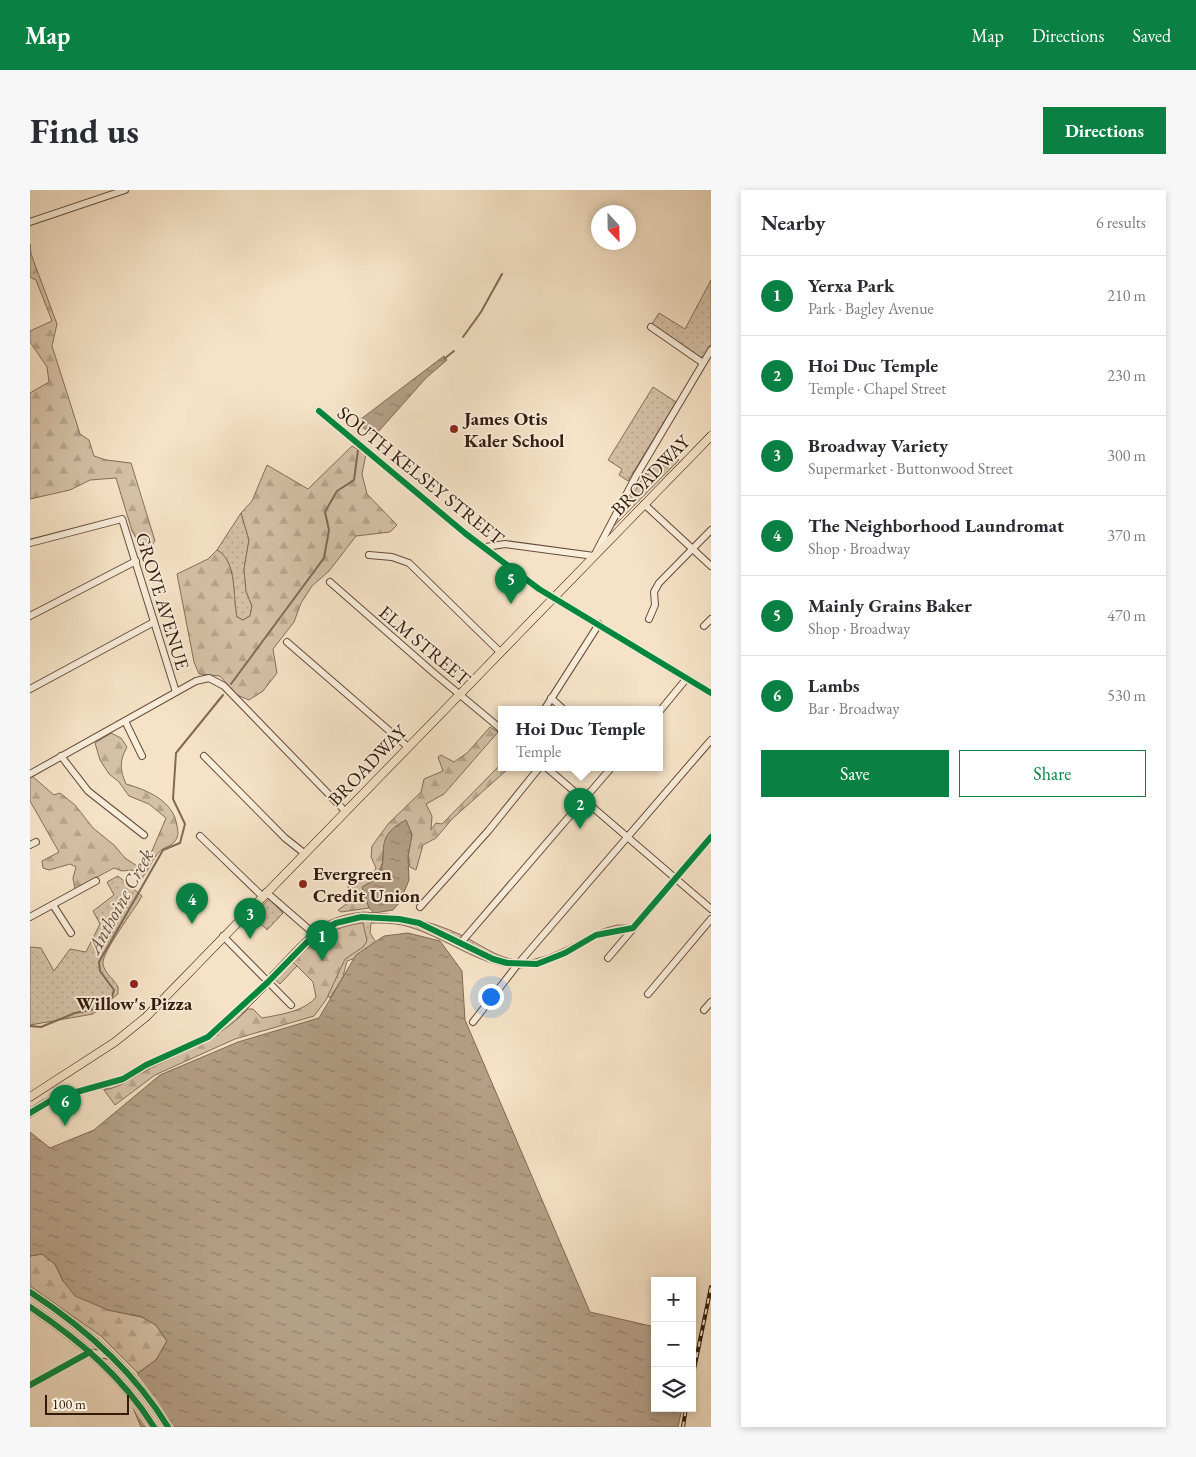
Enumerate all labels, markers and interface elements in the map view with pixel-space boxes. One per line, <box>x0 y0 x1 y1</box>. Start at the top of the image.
text: Map <box>25 20 70 51</box>
text: Map <box>972 24 1004 47</box>
text: Directions <box>1032 24 1104 47</box>
text: Saved <box>1132 24 1171 47</box>
button: Directions <box>1043 107 1166 154</box>
text: Find us <box>30 108 139 153</box>
north arrow <box>591 205 636 250</box>
text: Nearby <box>761 209 825 236</box>
text: 6 results <box>1096 212 1146 233</box>
text: Yerxa Park <box>808 273 894 298</box>
text: 1 <box>773 285 781 306</box>
text: 210 m <box>1107 285 1146 306</box>
text: Park · Bagley Avenue <box>808 298 934 319</box>
text: Hoi Duc Temple <box>808 353 938 378</box>
text: 2 <box>773 365 781 386</box>
text: 230 m <box>1107 365 1146 386</box>
text: Temple · Chapel Street <box>808 378 946 399</box>
street label: SOUTH KELSEY STREET <box>332 400 509 551</box>
place label: James Otis Kaler School <box>462 406 565 453</box>
marker: James Otis Kaler School <box>448 423 460 435</box>
street label: BROADWAY <box>606 429 696 521</box>
text: Broadway Variety <box>808 433 948 458</box>
text: 3 <box>773 445 781 466</box>
text: 300 m <box>1107 445 1146 466</box>
text: Supermarket · Buttonwood Street <box>808 458 1013 479</box>
text: The Neighborhood Laundromat <box>808 513 1064 538</box>
text: 4 <box>773 525 781 546</box>
text: 370 m <box>1107 525 1146 546</box>
street label: GROVE AVENUE <box>130 529 195 673</box>
text: Shop · Broadway <box>808 538 910 559</box>
pin: 5 <box>495 563 527 604</box>
text: Mainly Grains Baker <box>808 593 972 618</box>
street label: ELM STREET <box>374 600 476 691</box>
text: 5 <box>773 605 781 626</box>
text: 470 m <box>1107 605 1146 626</box>
text: Shop · Broadway <box>808 618 910 639</box>
text: Lambs <box>808 673 860 698</box>
text: 6 <box>773 685 781 706</box>
text: 530 m <box>1107 685 1146 706</box>
text: Bar · Broadway <box>808 698 900 719</box>
popup <box>498 706 663 771</box>
text: Hoi Duc Temple <box>515 716 646 741</box>
street label: BROADWAY <box>323 719 413 811</box>
text: Temple <box>515 741 561 762</box>
button: Save <box>761 750 949 797</box>
button: Share <box>959 750 1146 797</box>
pin: 2 <box>564 788 596 829</box>
water label: Anthoine Creek <box>80 844 159 960</box>
place label: Evergreen Credit Union <box>313 861 421 908</box>
marker: Evergreen Credit Union <box>297 878 309 890</box>
pin: 4 <box>176 883 208 924</box>
pin: 3 <box>234 898 266 939</box>
pin: 1 <box>306 920 338 961</box>
marker: Willow's Pizza <box>128 978 140 990</box>
your location <box>478 984 504 1010</box>
place label: Willow's Pizza <box>76 991 193 1016</box>
pin: 6 <box>49 1085 81 1126</box>
map controls <box>651 1277 696 1412</box>
button: + <box>651 1277 696 1322</box>
button: − <box>651 1322 696 1367</box>
button: layers <box>651 1367 696 1412</box>
scale bar <box>45 1392 129 1415</box>
text: 100 m <box>52 1395 86 1413</box>

